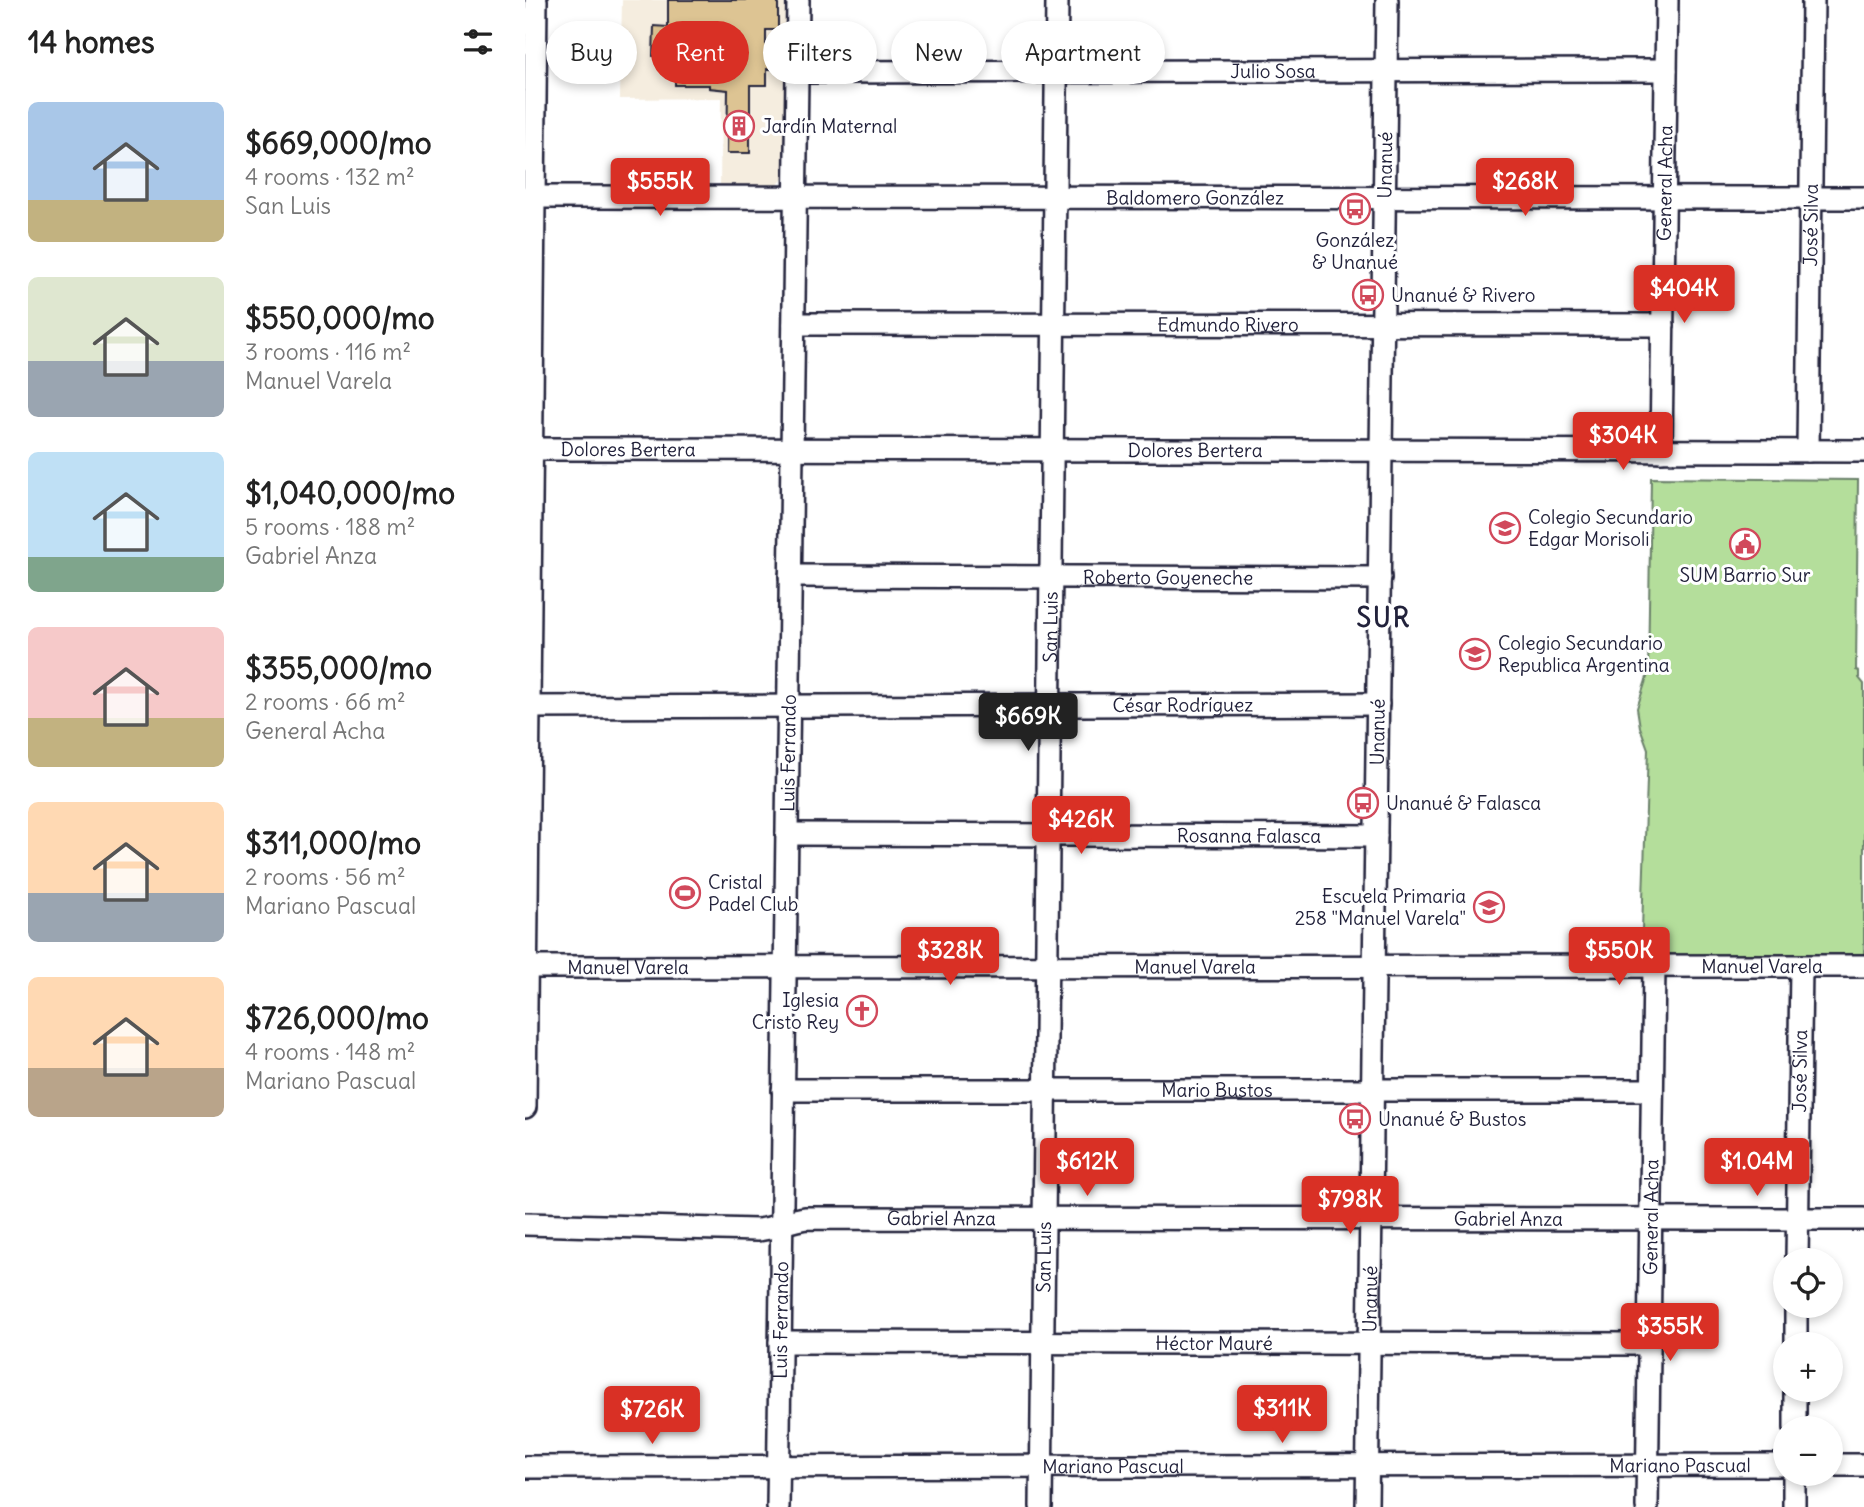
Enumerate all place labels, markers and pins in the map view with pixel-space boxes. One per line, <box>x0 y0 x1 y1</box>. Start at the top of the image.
building icon: Jardín Maternal <box>722 109 756 143</box>
place label: Jardín Maternal <box>762 114 897 138</box>
pin: $555K <box>611 158 709 218</box>
pin: $268K <box>1476 158 1574 218</box>
bus stop icon: González & Unanué <box>1338 192 1372 226</box>
place label: González & Unanué <box>1312 228 1398 274</box>
pin: $404K <box>1635 266 1733 325</box>
bus stop icon: Unanué & Rivero <box>1351 278 1385 312</box>
place label: Unanué & Rivero <box>1391 283 1535 307</box>
pin: $304K <box>1574 412 1672 472</box>
place label: Colegio Secundario Edgar Morisoli <box>1528 505 1693 551</box>
school or university icon: Colegio Secundario Edgar Morisoli <box>1488 511 1522 545</box>
public building icon: SUM Barrio Sur <box>1728 527 1762 561</box>
place label: SUM Barrio Sur <box>1679 563 1811 587</box>
place label: Colegio Secundario Republica Argentina <box>1498 631 1670 677</box>
school or university icon: Colegio Secundario Republica Argentina <box>1458 637 1492 671</box>
pin: $669K <box>979 694 1077 753</box>
bus stop icon: Unanué & Falasca <box>1346 786 1380 820</box>
place label: Unanué & Falasca <box>1386 791 1541 815</box>
pin: $426K <box>1032 796 1130 856</box>
place label: Cristal Padel Club <box>708 870 798 916</box>
sports icon: Cristal Padel Club <box>668 876 702 910</box>
place label: Escuela Primaria 258 "Manuel Varela" <box>1295 884 1466 930</box>
school or university icon: Escuela Primaria 258 "Manuel Varela" <box>1472 890 1506 924</box>
pin: $328K <box>901 928 999 987</box>
pin: $550K <box>1570 928 1668 987</box>
place label: Iglesia Cristo Rey <box>752 988 839 1034</box>
church icon: Iglesia Cristo Rey <box>845 994 879 1028</box>
bus stop icon: Unanué & Bustos <box>1338 1102 1372 1136</box>
place label: Unanué & Bustos <box>1378 1107 1526 1131</box>
pin: $612K <box>1038 1138 1136 1198</box>
pin: $1.04M <box>1700 1138 1814 1198</box>
pin: $798K <box>1301 1176 1399 1236</box>
pin: $355K <box>1621 1304 1719 1363</box>
pin: $726K <box>603 1386 701 1446</box>
pin: $311K <box>1233 1386 1331 1445</box>

